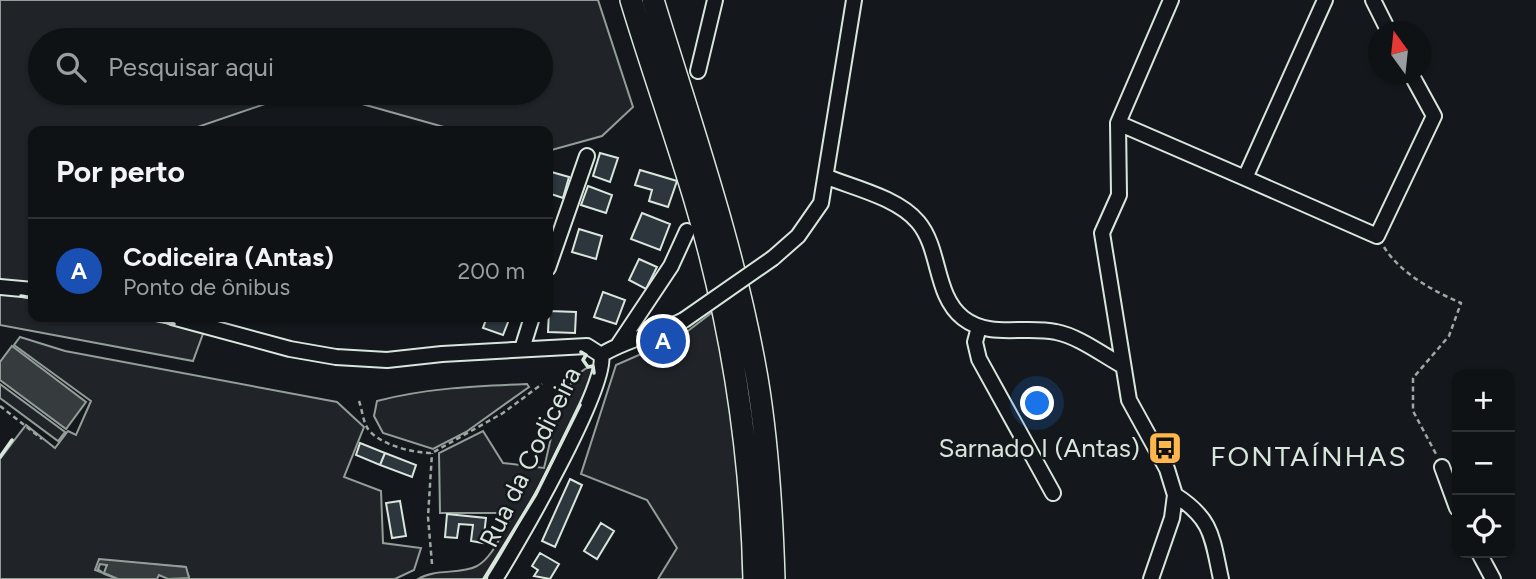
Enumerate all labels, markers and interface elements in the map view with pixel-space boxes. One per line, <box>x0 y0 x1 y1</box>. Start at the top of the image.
north arrow <box>1368 21 1431 84</box>
search box <box>28 28 553 105</box>
icon: search <box>52 48 90 86</box>
text: Pesquisar aqui <box>108 51 274 83</box>
text: Por perto <box>56 153 185 190</box>
text: Codiceira (Antas) <box>123 241 334 273</box>
text: A <box>71 257 87 285</box>
text: 200 m <box>457 257 525 285</box>
text: Ponto de ônibus <box>123 273 290 301</box>
pin: A <box>640 315 686 367</box>
street label: Rua da Codiceira <box>472 362 588 552</box>
map controls <box>1452 369 1515 558</box>
button: + <box>1452 369 1515 432</box>
your location <box>1020 386 1054 420</box>
bus stop icon: Sarnado I (Antas) <box>1146 429 1184 467</box>
place label: Sarnado I (Antas) <box>938 432 1140 464</box>
button: − <box>1452 432 1515 495</box>
district label: FONTAÍNHAS <box>1210 439 1408 473</box>
button: locate <box>1452 495 1515 558</box>

